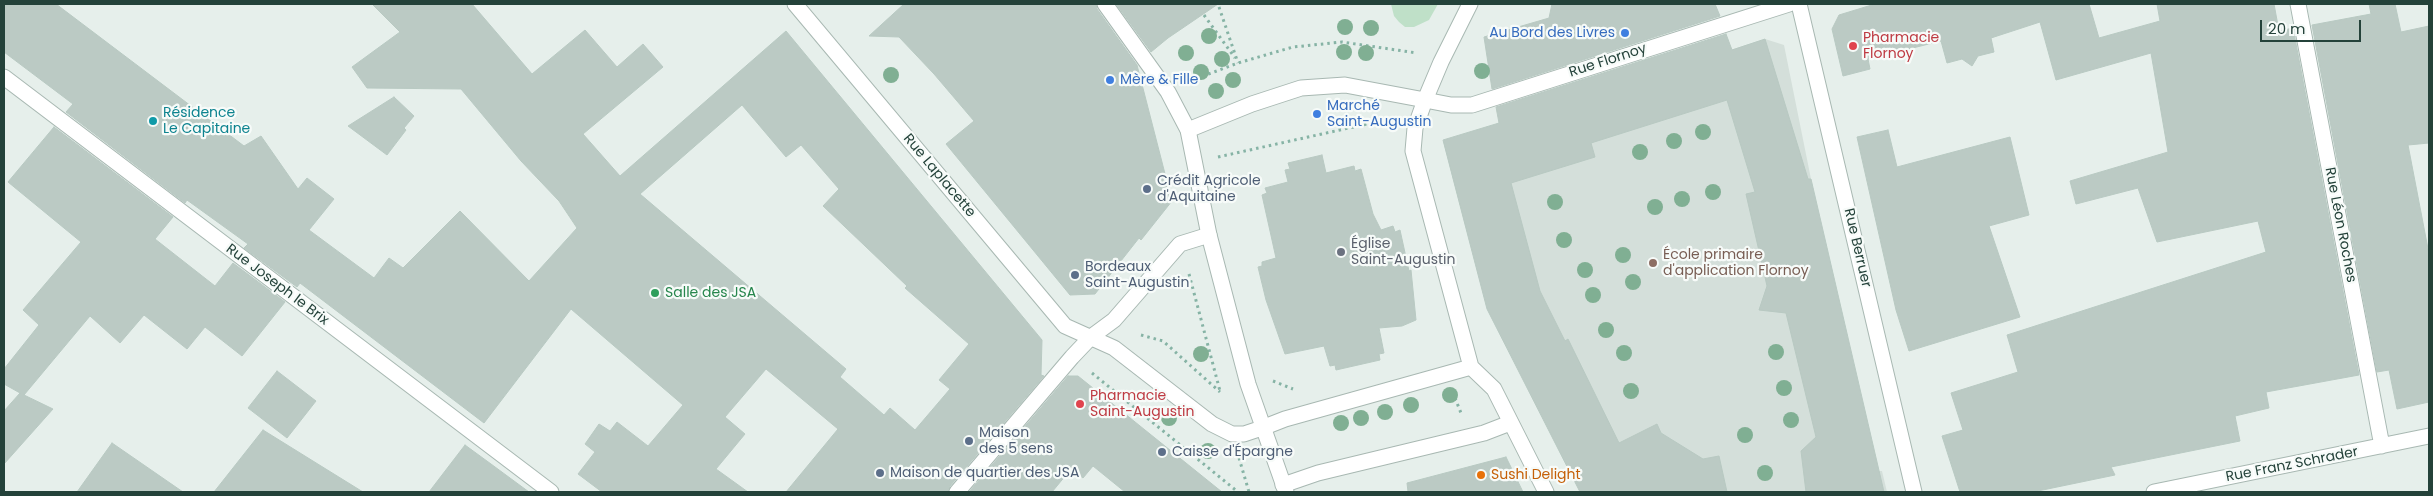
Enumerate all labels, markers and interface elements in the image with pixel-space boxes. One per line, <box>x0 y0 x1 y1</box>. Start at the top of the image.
scale bar <box>2263 10 2364 42</box>
text: 20 m <box>2268 18 2306 39</box>
place label: Au Bord des Livres <box>1489 25 1615 41</box>
marker: Au Bord des Livres <box>1619 27 1631 39</box>
place label: Pharmacie Flornoy <box>1863 30 1939 62</box>
marker: Pharmacie Flornoy <box>1847 40 1859 52</box>
street label: Rue Flornoy <box>1567 41 1649 81</box>
place label: Mère & Fille <box>1120 72 1199 88</box>
marker: Mère & Fille <box>1104 74 1116 86</box>
place label: Marché Saint-Augustin <box>1327 98 1432 130</box>
place label: Résidence Le Capitaine <box>163 105 250 138</box>
marker: Marché Saint-Augustin <box>1311 108 1323 120</box>
marker: Résidence Le Capitaine <box>147 115 159 127</box>
street label: Rue Laplacette <box>899 131 979 221</box>
street label: Rue Léon Roches <box>2321 166 2359 284</box>
place label: Crédit Agricole d'Aquitaine <box>1157 173 1261 206</box>
marker: Crédit Agricole d'Aquitaine <box>1141 183 1153 195</box>
street label: Rue Berruer <box>1840 207 1874 289</box>
place label: Église Saint-Augustin <box>1351 236 1456 268</box>
street label: Rue Joseph le Brix <box>222 241 332 329</box>
marker: Église Saint-Augustin <box>1335 246 1347 258</box>
place label: École primaire d'application Flornoy <box>1663 247 1809 280</box>
marker: École primaire d'application Flornoy <box>1647 257 1659 269</box>
place label: Bordeaux Saint-Augustin <box>1085 259 1190 292</box>
marker: Bordeaux Saint-Augustin <box>1069 269 1081 281</box>
place label: Salle des JSA <box>665 285 756 301</box>
marker: Salle des JSA <box>649 287 661 299</box>
place label: Pharmacie Saint-Augustin <box>1090 388 1195 421</box>
marker: Pharmacie Saint-Augustin <box>1074 398 1086 410</box>
place label: Maison des 5 sens <box>979 425 1053 458</box>
marker: Maison des 5 sens <box>963 435 975 447</box>
place label: Caisse d'Épargne <box>1172 444 1293 460</box>
street label: Rue Franz Schrader <box>2224 444 2360 486</box>
marker: Caisse d'Épargne <box>1156 446 1168 458</box>
place label: Maison de quartier des JSA <box>890 465 1079 481</box>
marker: Maison de quartier des JSA <box>874 467 886 479</box>
place label: Sushi Delight <box>1491 467 1581 483</box>
marker: Sushi Delight <box>1475 469 1487 481</box>

